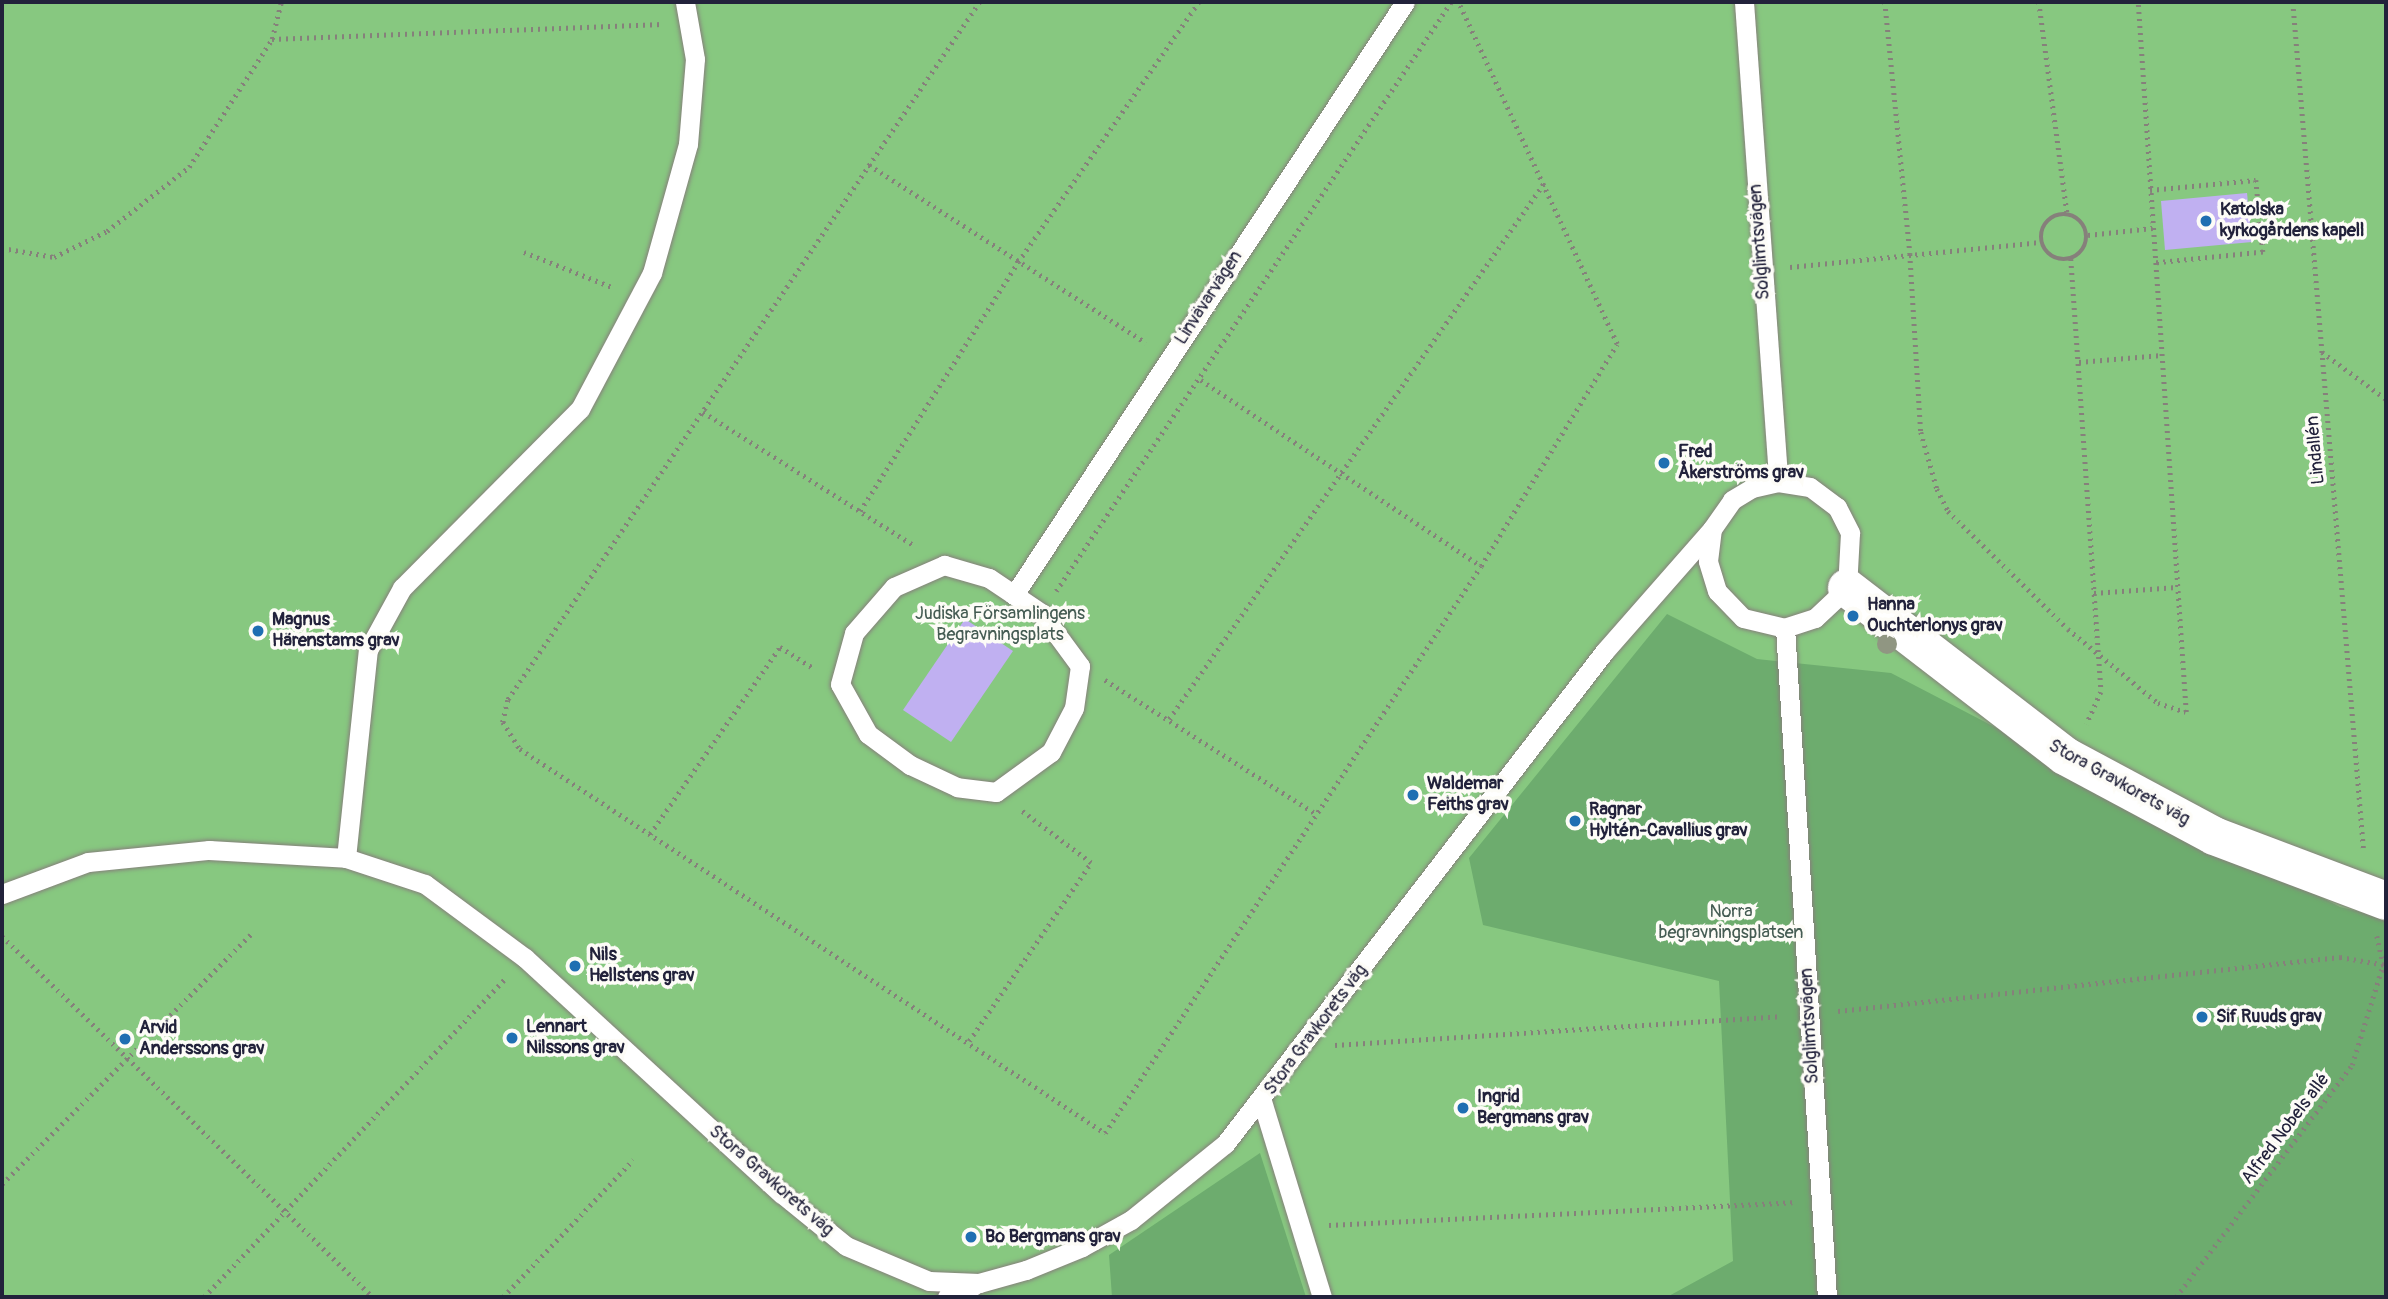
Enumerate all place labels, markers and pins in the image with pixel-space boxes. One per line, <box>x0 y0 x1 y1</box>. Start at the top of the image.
place label: Katolska kyrkogårdens kapell <box>2220 200 2364 242</box>
marker: Katolska kyrkogårdens kapell <box>2198 213 2214 229</box>
place label: Fred Åkerströms grav <box>1678 442 1804 484</box>
marker: Fred Åkerströms grav <box>1656 455 1672 471</box>
place label: Hanna Ouchterlonys grav <box>1867 595 2003 638</box>
marker: Hanna Ouchterlonys grav <box>1845 608 1861 624</box>
place label: Magnus Härenstams grav <box>272 610 400 652</box>
marker: Magnus Härenstams grav <box>250 623 266 639</box>
place label: Waldemar Feiths grav <box>1427 774 1509 816</box>
marker: Waldemar Feiths grav <box>1405 787 1421 803</box>
place label: Ragnar Hyltén-Cavallius grav <box>1589 800 1748 842</box>
marker: Ragnar Hyltén-Cavallius grav <box>1567 813 1583 829</box>
place label: Nils Hellstens grav <box>589 945 695 988</box>
marker: Nils Hellstens grav <box>567 958 583 974</box>
place label: Sif Ruuds grav <box>2216 1006 2322 1028</box>
marker: Sif Ruuds grav <box>2194 1009 2210 1025</box>
place label: Lennart Nilssons grav <box>526 1017 625 1060</box>
place label: Arvid Anderssons grav <box>139 1018 264 1060</box>
marker: Lennart Nilssons grav <box>504 1030 520 1046</box>
marker: Arvid Anderssons grav <box>117 1031 133 1047</box>
place label: Ingrid Bergmans grav <box>1477 1087 1589 1130</box>
marker: Ingrid Bergmans grav <box>1455 1100 1471 1116</box>
place label: Bo Bergmans grav <box>985 1226 1121 1248</box>
marker: Bo Bergmans grav <box>963 1229 979 1245</box>

